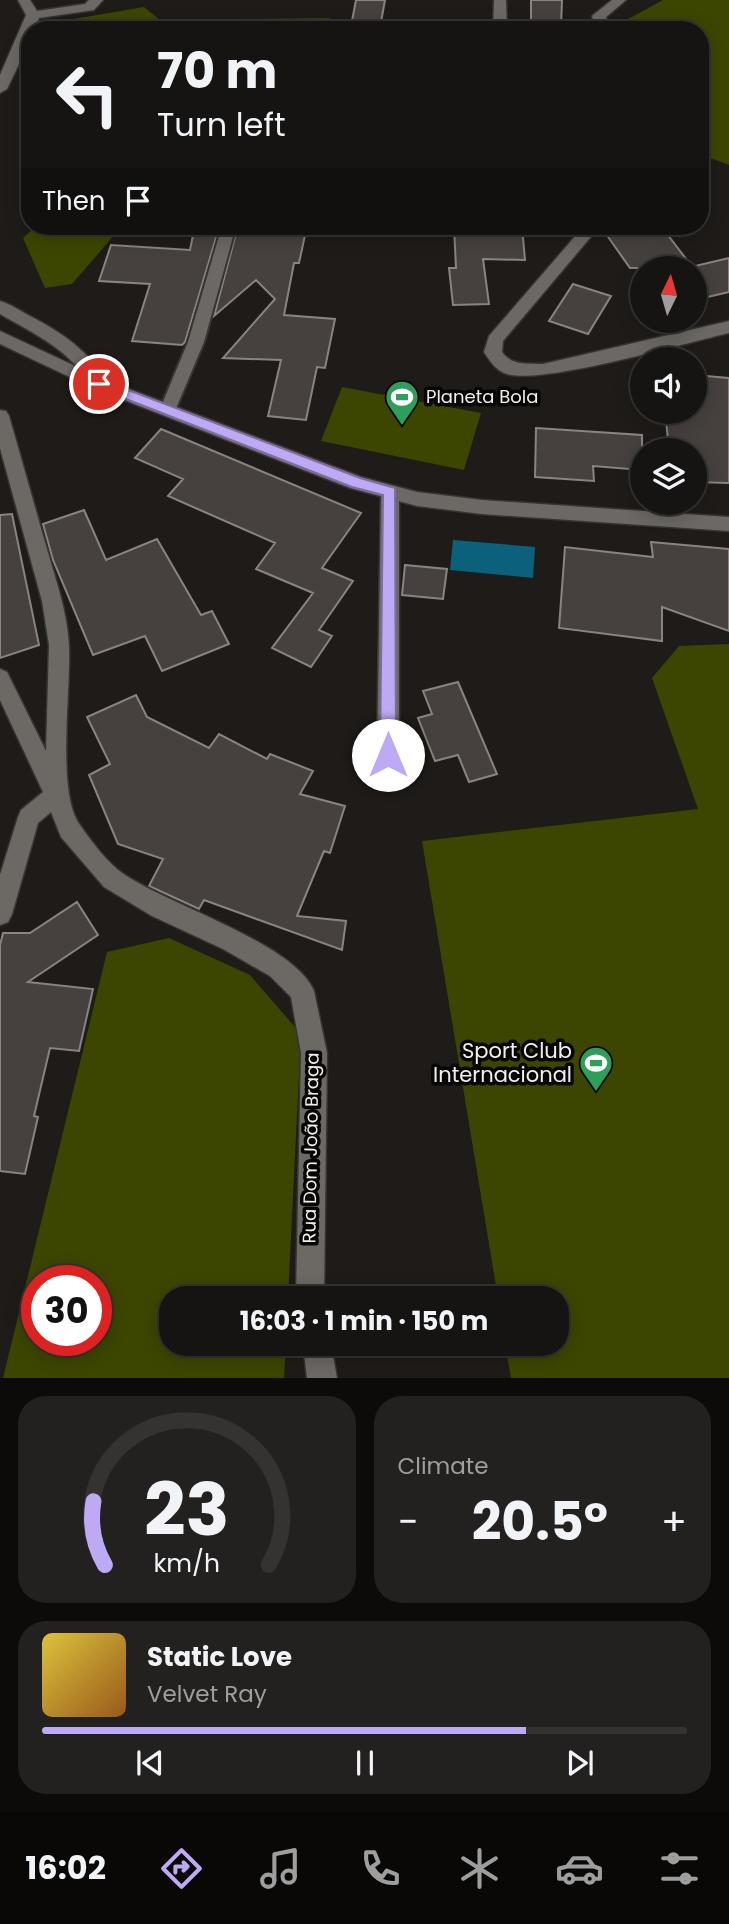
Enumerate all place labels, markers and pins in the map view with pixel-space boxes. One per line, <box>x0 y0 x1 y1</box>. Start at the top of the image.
pin <box>69 354 129 414</box>
sports icon: Planeta Bola <box>383 378 421 427</box>
place label: Planeta Bola <box>426 384 538 409</box>
place label: Sport Club Internacional <box>433 1036 572 1089</box>
sports icon: Sport Club Internacional <box>577 1044 615 1093</box>

